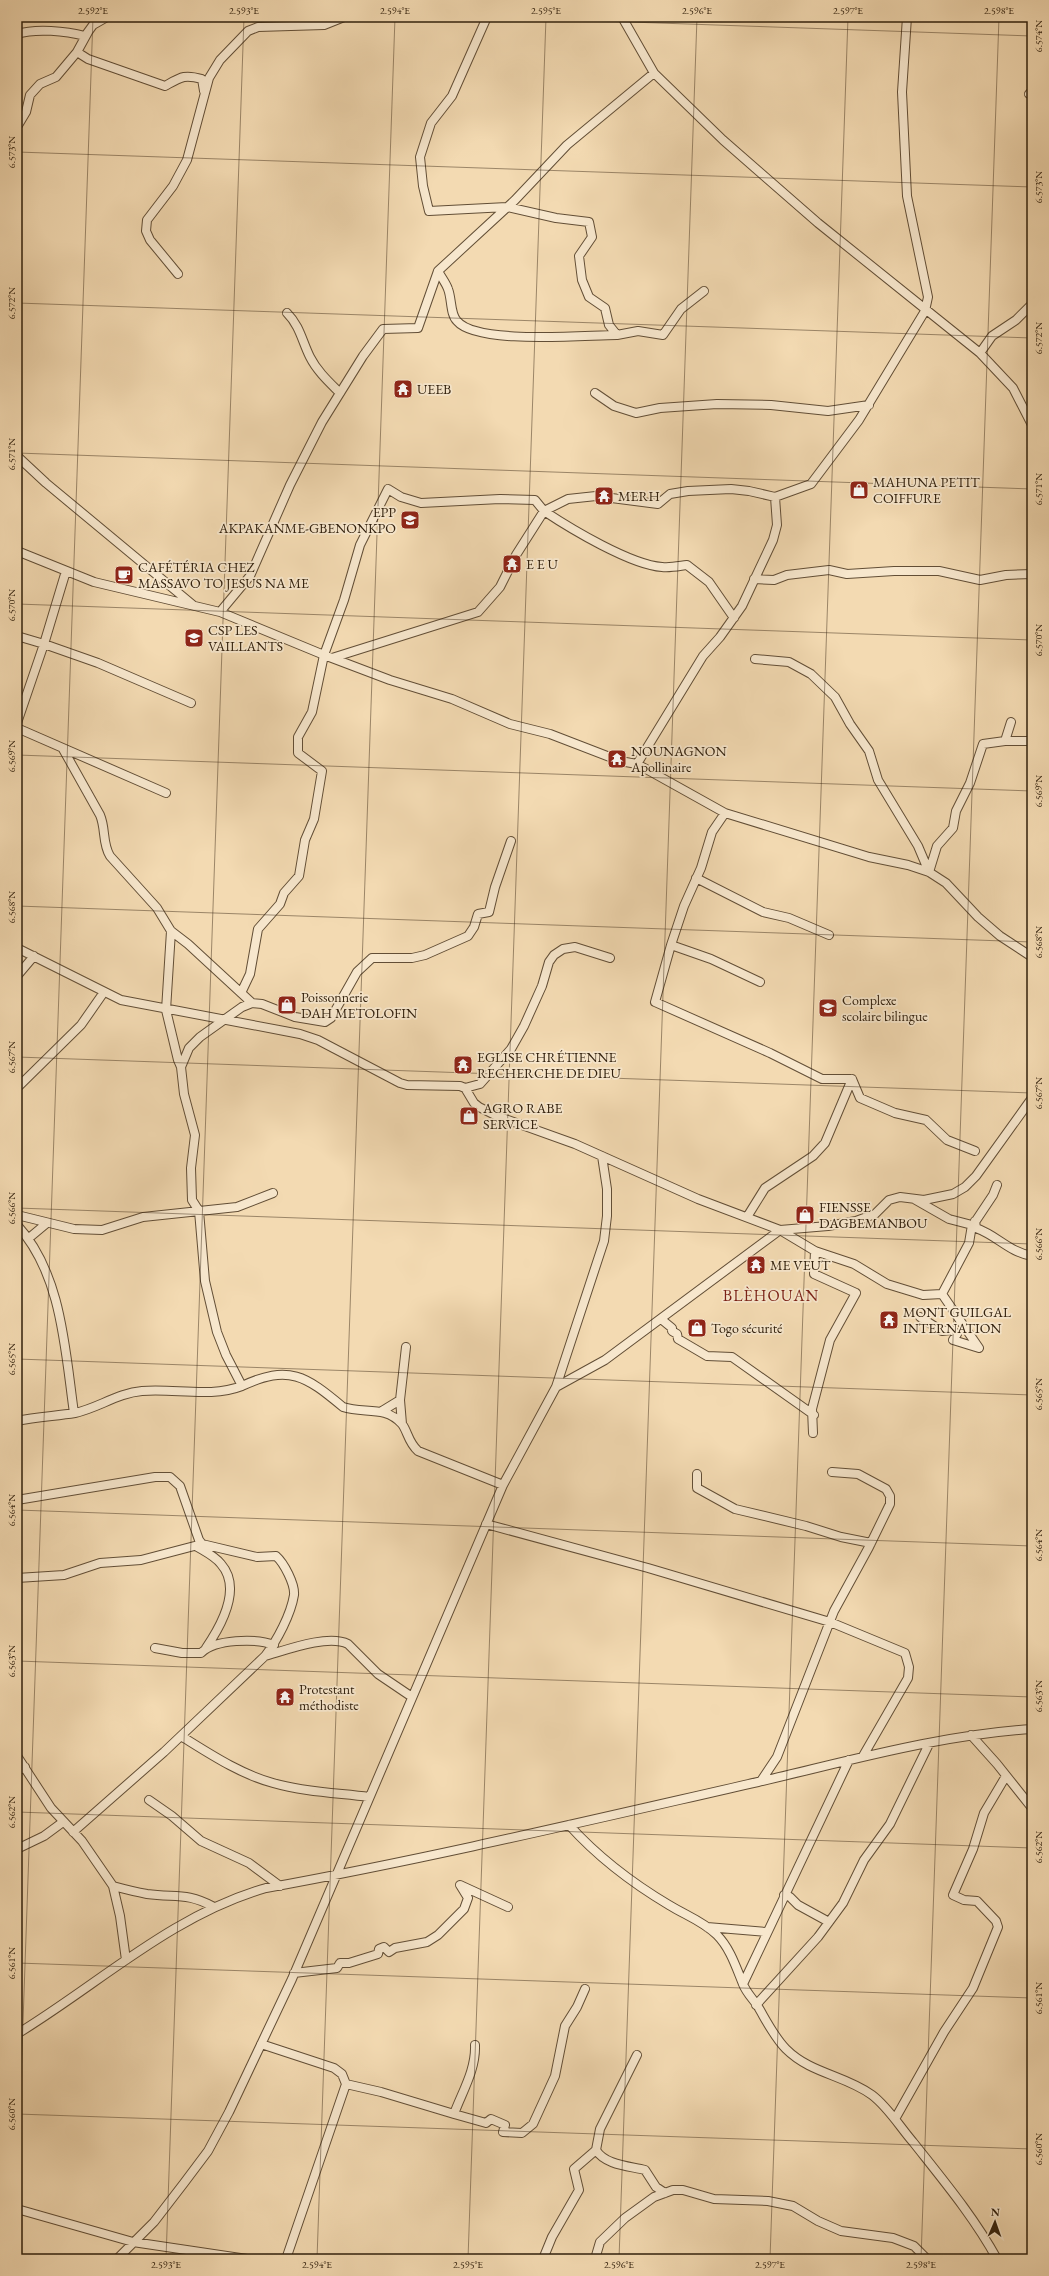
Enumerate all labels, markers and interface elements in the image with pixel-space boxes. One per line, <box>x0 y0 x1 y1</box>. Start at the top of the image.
text: 2.592°E <box>78 4 108 17</box>
text: 2.593°E <box>229 4 259 17</box>
text: 2.594°E <box>380 4 410 17</box>
text: 2.595°E <box>531 4 561 17</box>
text: 2.596°E <box>682 4 712 17</box>
text: 2.597°E <box>833 4 863 17</box>
text: 2.598°E <box>984 4 1014 17</box>
text: 6.574°N <box>1032 20 1045 52</box>
text: 6.573°N <box>5 136 18 168</box>
text: 6.573°N <box>1032 171 1045 203</box>
text: 6.572°N <box>5 287 18 319</box>
text: 6.572°N <box>1032 322 1045 354</box>
temple icon: UEEB <box>392 378 414 400</box>
place label: UEEB <box>417 380 451 398</box>
text: 6.571°N <box>5 438 18 470</box>
place label: MAHUNA PETIT COIFFURE <box>873 473 980 507</box>
text: 6.571°N <box>1032 473 1045 505</box>
shop icon: MAHUNA PETIT COIFFURE <box>848 479 870 501</box>
temple icon: MERH <box>593 485 615 507</box>
place label: MERH <box>618 487 660 505</box>
place label: EPP AKPAKANME-GBENONKPO <box>218 503 396 537</box>
school or university icon: EPP AKPAKANME-GBENONKPO <box>399 509 421 531</box>
temple icon: E E U <box>501 553 523 575</box>
place label: E E U <box>526 555 558 573</box>
place label: CAFÉTÉRIA CHEZ MASSAVO TO JESUS NA ME <box>138 558 309 592</box>
cafe icon: CAFÉTÉRIA CHEZ MASSAVO TO JESUS NA ME <box>113 564 135 586</box>
text: 6.570°N <box>5 589 18 621</box>
place label: CSP LES VAILLANTS <box>208 621 283 655</box>
text: 6.570°N <box>1032 624 1045 656</box>
school or university icon: CSP LES VAILLANTS <box>183 627 205 649</box>
text: 6.569°N <box>5 740 18 772</box>
place label: NOUNAGNON Apollinaire <box>630 742 727 776</box>
temple icon: NOUNAGNON Apollinaire <box>606 748 628 770</box>
text: 6.569°N <box>1032 775 1045 807</box>
text: 6.568°N <box>5 891 18 923</box>
text: 6.568°N <box>1032 926 1045 958</box>
place label: Poissonnerie DAH METOLOFIN <box>301 988 417 1022</box>
place label: Complexe scolaire bilingue <box>842 991 928 1025</box>
shop icon: Poissonnerie DAH METOLOFIN <box>276 994 298 1016</box>
school or university icon: Complexe scolaire bilingue <box>817 997 839 1019</box>
text: 6.567°N <box>5 1041 18 1073</box>
place label: EGLISE CHRÉTIENNE RECHERCHE DE DIEU <box>477 1048 621 1082</box>
temple icon: EGLISE CHRÉTIENNE RECHERCHE DE DIEU <box>452 1054 474 1076</box>
text: 6.567°N <box>1032 1077 1045 1109</box>
place label: AGRO RABE SERVICE <box>482 1099 562 1133</box>
shop icon: AGRO RABE SERVICE <box>458 1105 480 1127</box>
text: 6.566°N <box>5 1192 18 1224</box>
place label: FIENSSE DAGBEMANBOU <box>819 1198 928 1232</box>
shop icon: FIENSSE DAGBEMANBOU <box>794 1204 816 1226</box>
text: 6.566°N <box>1032 1228 1045 1260</box>
temple icon: ME VEUT <box>745 1254 767 1276</box>
place label: ME VEUT <box>770 1256 831 1274</box>
district label: BLÈHOUAN <box>723 1285 819 1306</box>
place label: MONT GUILGAL INTERNATION <box>903 1303 1012 1337</box>
temple icon: MONT GUILGAL INTERNATION <box>878 1309 900 1331</box>
shop icon: Togo sécurité <box>686 1317 708 1339</box>
place label: Togo sécurité <box>711 1319 783 1337</box>
text: 6.565°N <box>5 1343 18 1375</box>
text: 6.565°N <box>1032 1378 1045 1410</box>
text: 6.564°N <box>5 1494 18 1526</box>
text: 6.564°N <box>1032 1529 1045 1561</box>
text: 6.563°N <box>5 1645 18 1677</box>
place label: Protestant méthodiste <box>299 1680 359 1714</box>
text: 6.563°N <box>1032 1680 1045 1712</box>
temple icon: Protestant méthodiste <box>274 1686 296 1708</box>
text: 6.562°N <box>5 1796 18 1828</box>
text: 6.562°N <box>1032 1831 1045 1863</box>
text: 6.561°N <box>5 1947 18 1979</box>
text: 6.561°N <box>1032 1982 1045 2014</box>
text: 6.560°N <box>5 2098 18 2130</box>
text: 6.560°N <box>1032 2133 1045 2165</box>
north arrow <box>975 2202 1015 2242</box>
text: N <box>991 2205 1000 2219</box>
text: 2.593°E <box>151 2258 181 2271</box>
text: 2.594°E <box>302 2258 332 2271</box>
text: 2.595°E <box>453 2258 483 2271</box>
text: 2.596°E <box>604 2258 634 2271</box>
text: 2.597°E <box>755 2258 785 2271</box>
text: 2.598°E <box>906 2258 936 2271</box>

